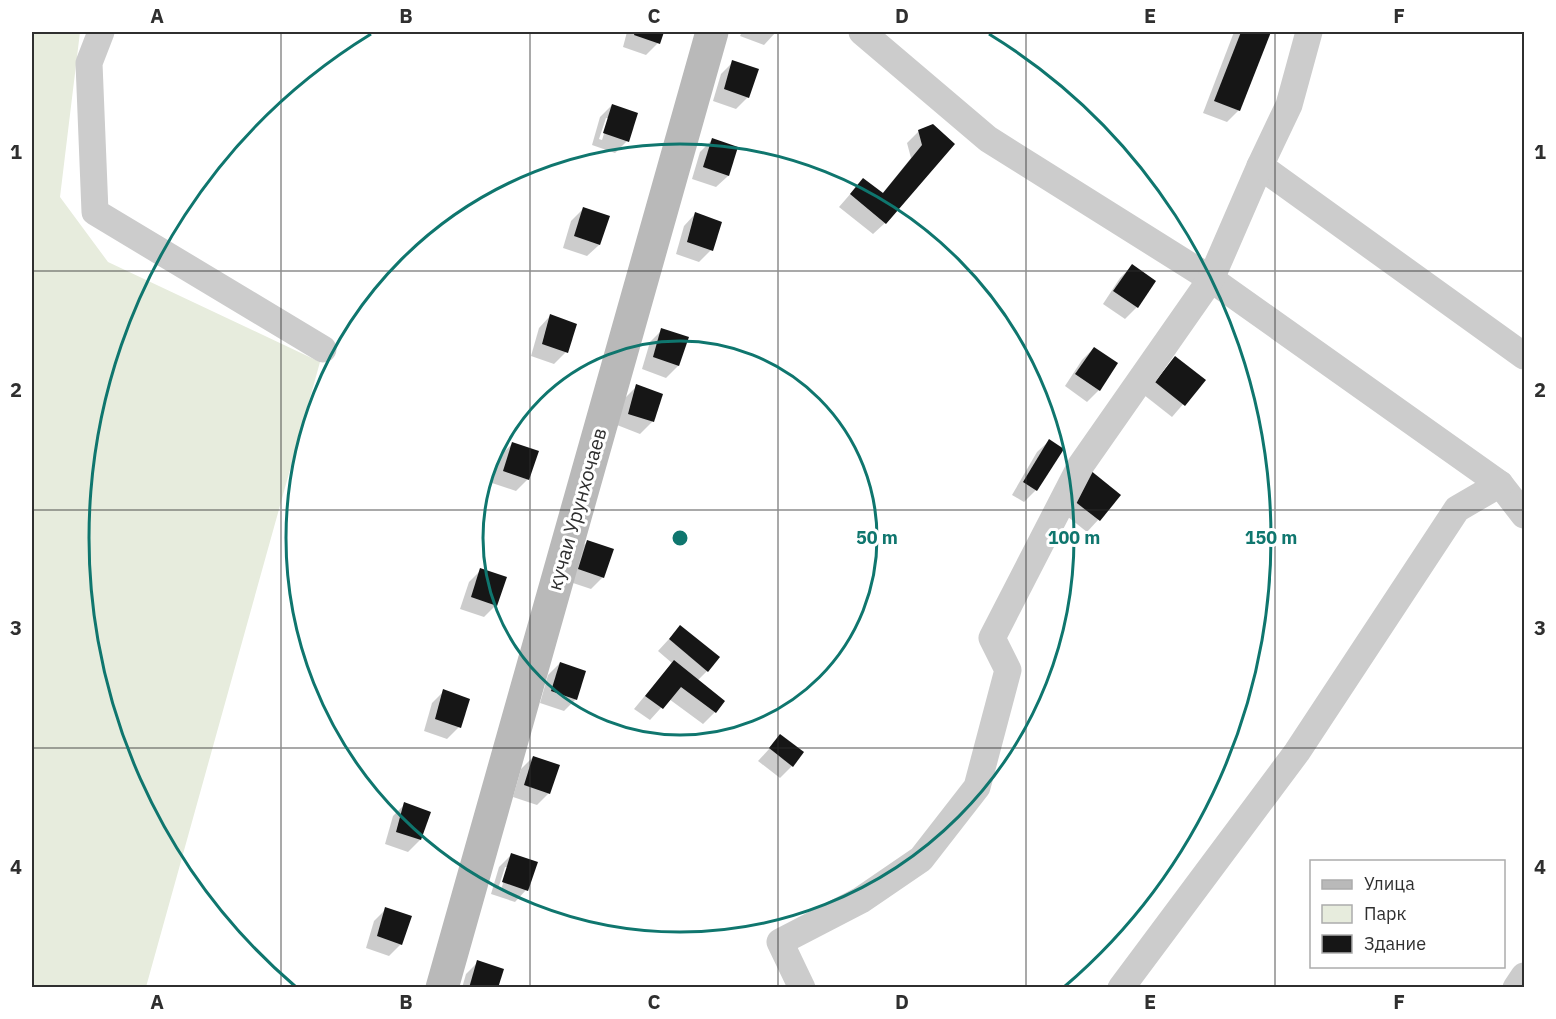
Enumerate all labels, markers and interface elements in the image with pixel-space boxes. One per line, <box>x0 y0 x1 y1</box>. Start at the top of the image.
text: A <box>150 2 164 29</box>
text: B <box>399 2 413 29</box>
text: C <box>647 2 661 29</box>
text: D <box>895 2 909 29</box>
text: E <box>1144 2 1156 29</box>
text: F <box>1393 2 1405 29</box>
text: 1 <box>10 138 22 165</box>
text: 1 <box>1534 138 1546 165</box>
text: 2 <box>10 376 22 403</box>
text: 2 <box>1534 376 1546 403</box>
street label: кучаи Урунхочаев <box>540 424 613 593</box>
text: 50 m <box>856 526 898 549</box>
text: 100 m <box>1048 526 1100 549</box>
text: 150 m <box>1245 526 1297 549</box>
centre of rings <box>670 528 690 548</box>
text: 3 <box>10 614 22 641</box>
text: 3 <box>1534 614 1546 641</box>
text: 4 <box>10 853 22 880</box>
text: 4 <box>1534 853 1546 880</box>
legend <box>1310 860 1505 968</box>
text: Улица <box>1364 872 1415 895</box>
text: Парк <box>1364 902 1407 925</box>
text: Здание <box>1364 932 1426 955</box>
text: A <box>150 988 164 1015</box>
text: B <box>399 988 413 1015</box>
text: C <box>647 988 661 1015</box>
text: D <box>895 988 909 1015</box>
text: E <box>1144 988 1156 1015</box>
text: F <box>1393 988 1405 1015</box>

